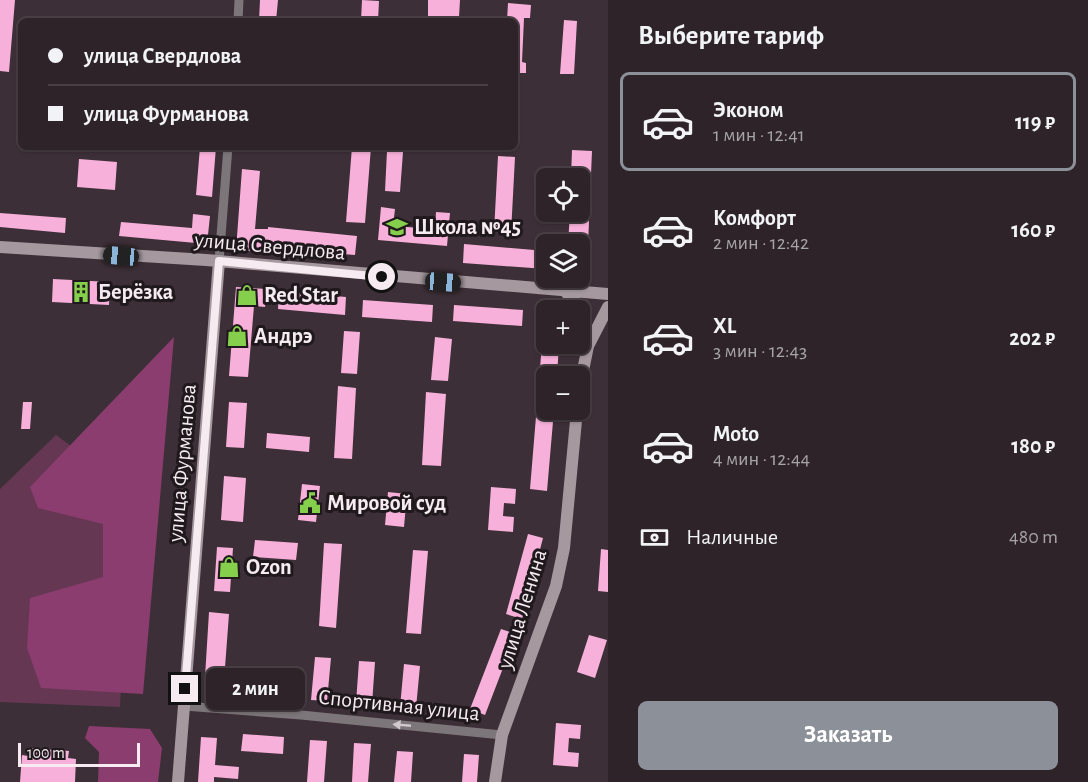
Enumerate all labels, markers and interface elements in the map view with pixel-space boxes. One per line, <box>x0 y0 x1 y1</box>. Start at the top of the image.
text: Выберите тариф <box>638 22 824 49</box>
text: улица Свердлова <box>84 45 241 67</box>
icon: car <box>641 95 695 149</box>
text: Эконом <box>713 99 784 121</box>
text: улица Фурманова <box>84 103 249 125</box>
text: 119 ₽ <box>1015 111 1055 133</box>
text: 1 мин · 12:41 <box>713 125 805 145</box>
map controls <box>536 168 590 420</box>
button: locate <box>536 168 590 222</box>
icon: car <box>641 203 695 257</box>
text: Комфорт <box>713 207 796 229</box>
school or university icon: Школа №45 <box>385 215 409 239</box>
place label: Школа №45 <box>414 216 521 238</box>
text: 160 ₽ <box>1011 219 1055 241</box>
street label: улица Свердлова <box>193 228 346 264</box>
text: 2 мин · 12:42 <box>713 233 809 253</box>
button: layers <box>536 234 590 288</box>
car <box>102 245 140 267</box>
route start <box>368 263 395 290</box>
car <box>424 272 462 292</box>
building icon: Берёзка <box>69 280 93 304</box>
place label: Берёзка <box>98 281 173 303</box>
shop icon: Red Star <box>235 283 259 307</box>
place label: Red Star <box>264 284 338 306</box>
button: + <box>536 300 590 354</box>
icon: car <box>641 311 695 365</box>
text: XL <box>713 315 736 337</box>
shop icon: Андрэ <box>225 324 249 348</box>
place label: Андрэ <box>254 325 313 347</box>
text: 202 ₽ <box>1009 327 1055 349</box>
text: 3 мин · 12:43 <box>713 341 807 361</box>
button: − <box>536 366 590 420</box>
street label: улица Фурманова <box>164 383 200 544</box>
icon: car <box>641 419 695 473</box>
text: Moto <box>713 423 759 445</box>
text: 180 ₽ <box>1011 435 1055 457</box>
text: 4 мин · 12:44 <box>713 449 810 469</box>
public building icon: Мировой суд <box>298 491 322 515</box>
place label: Мировой суд <box>327 492 446 515</box>
icon: cash <box>638 521 671 554</box>
text: Наличные <box>686 526 778 548</box>
text: 480 m <box>1009 527 1058 547</box>
street label: улица Ленина <box>493 547 551 672</box>
shop icon: Ozon <box>217 555 241 579</box>
place label: Ozon <box>246 556 292 578</box>
callout: 2 мин <box>206 668 305 710</box>
route end <box>171 675 198 702</box>
text: 2 мин <box>232 679 279 699</box>
street label: Спортивная улица <box>317 686 481 724</box>
button: Заказать <box>638 701 1058 770</box>
one-way arrow <box>393 720 412 730</box>
scale bar <box>18 740 140 768</box>
text: 100 m <box>27 745 65 761</box>

